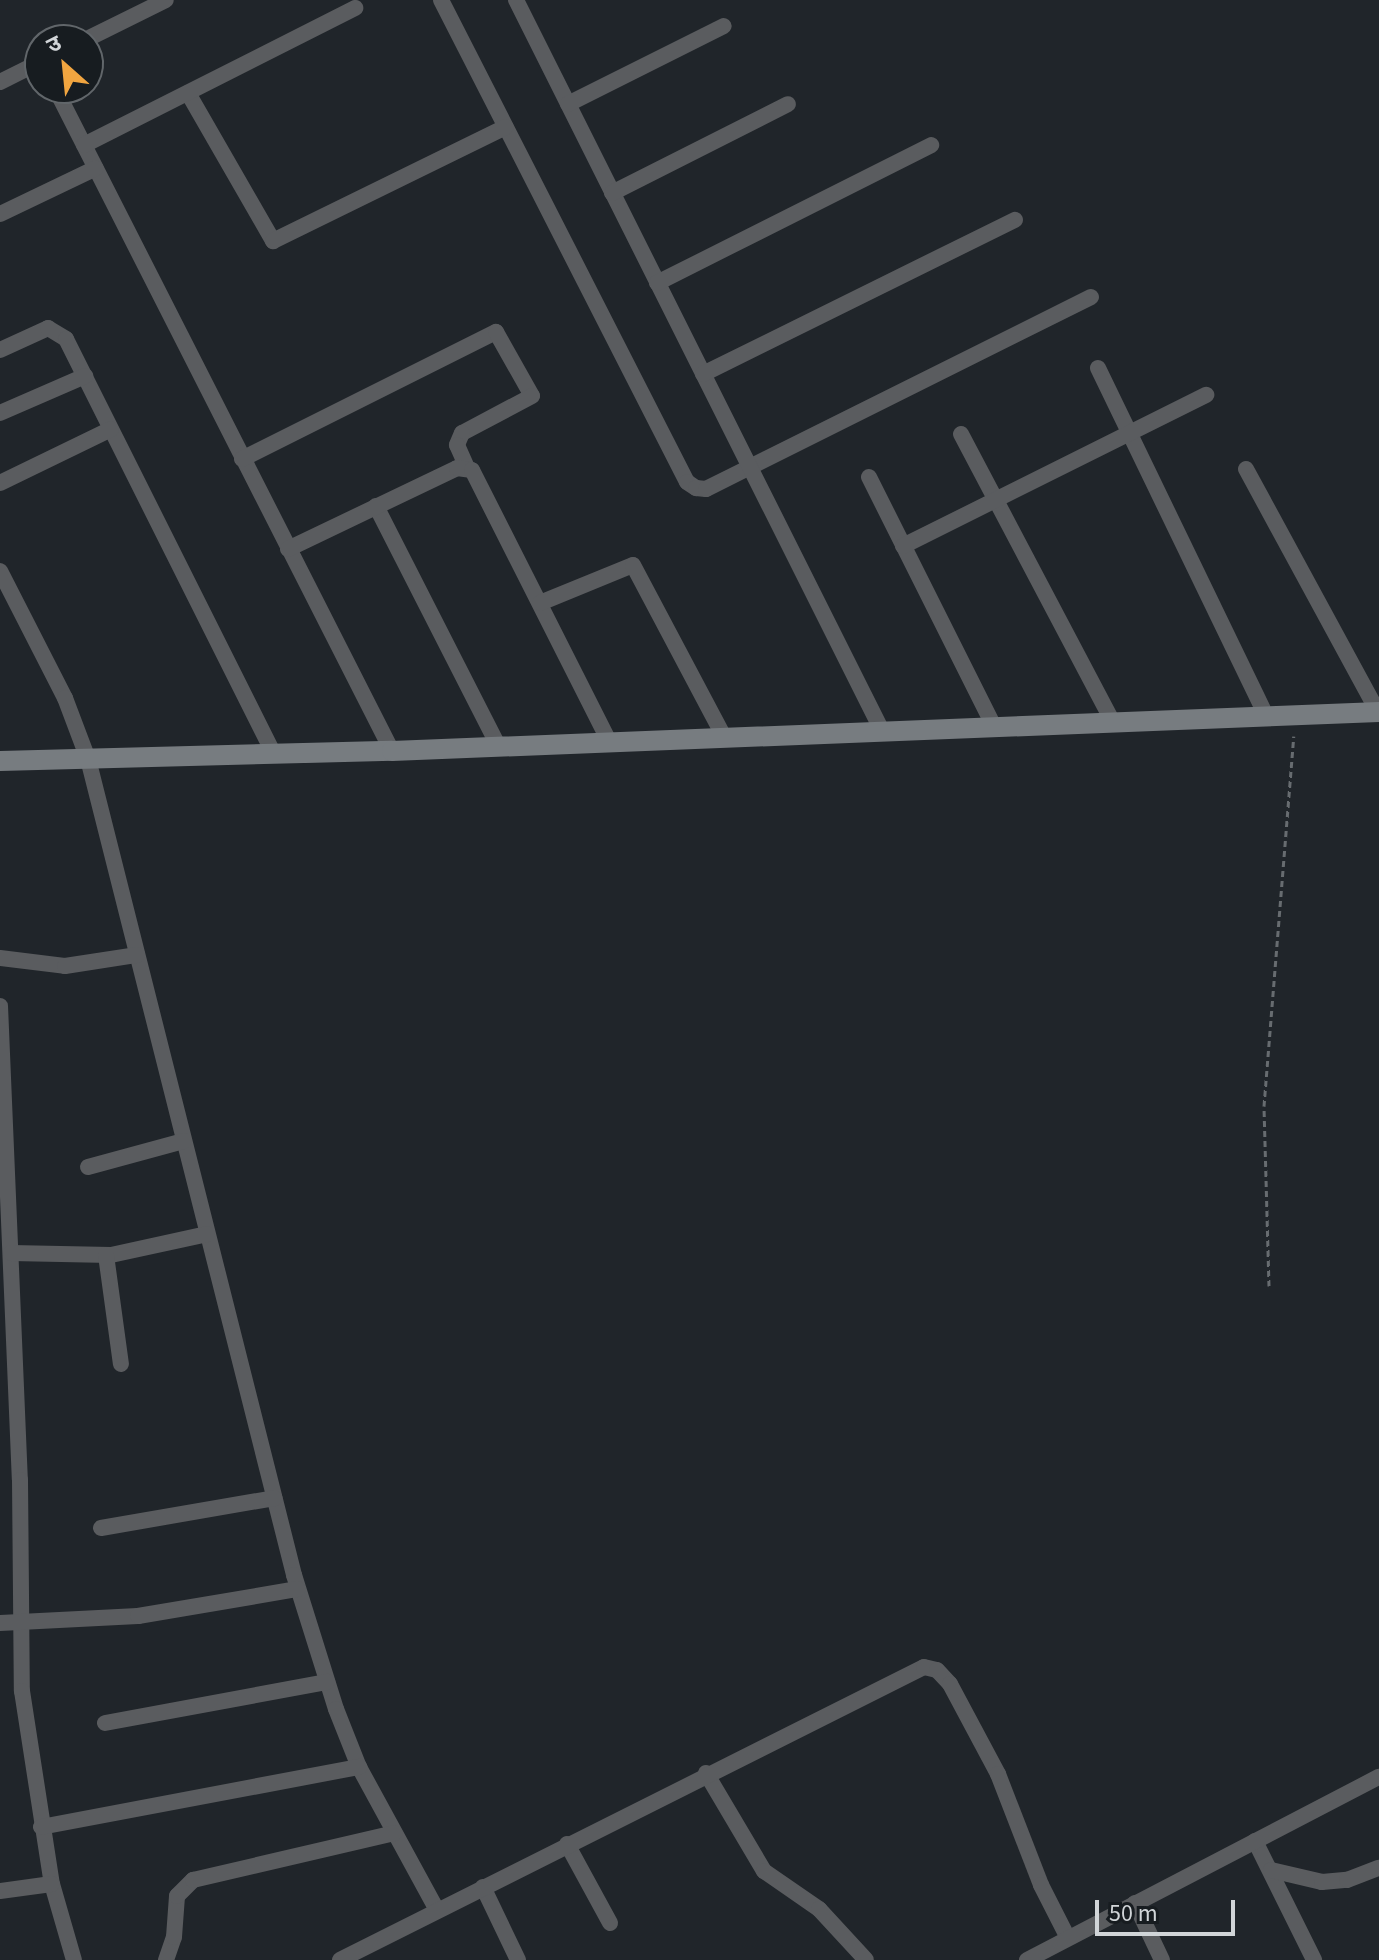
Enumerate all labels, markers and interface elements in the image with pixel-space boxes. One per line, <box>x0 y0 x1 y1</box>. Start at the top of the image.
north arrow <box>24 24 104 104</box>
text: उ <box>41 27 67 62</box>
scale bar <box>1099 1884 1239 1934</box>
text: 50 m <box>1109 1896 1158 1931</box>

